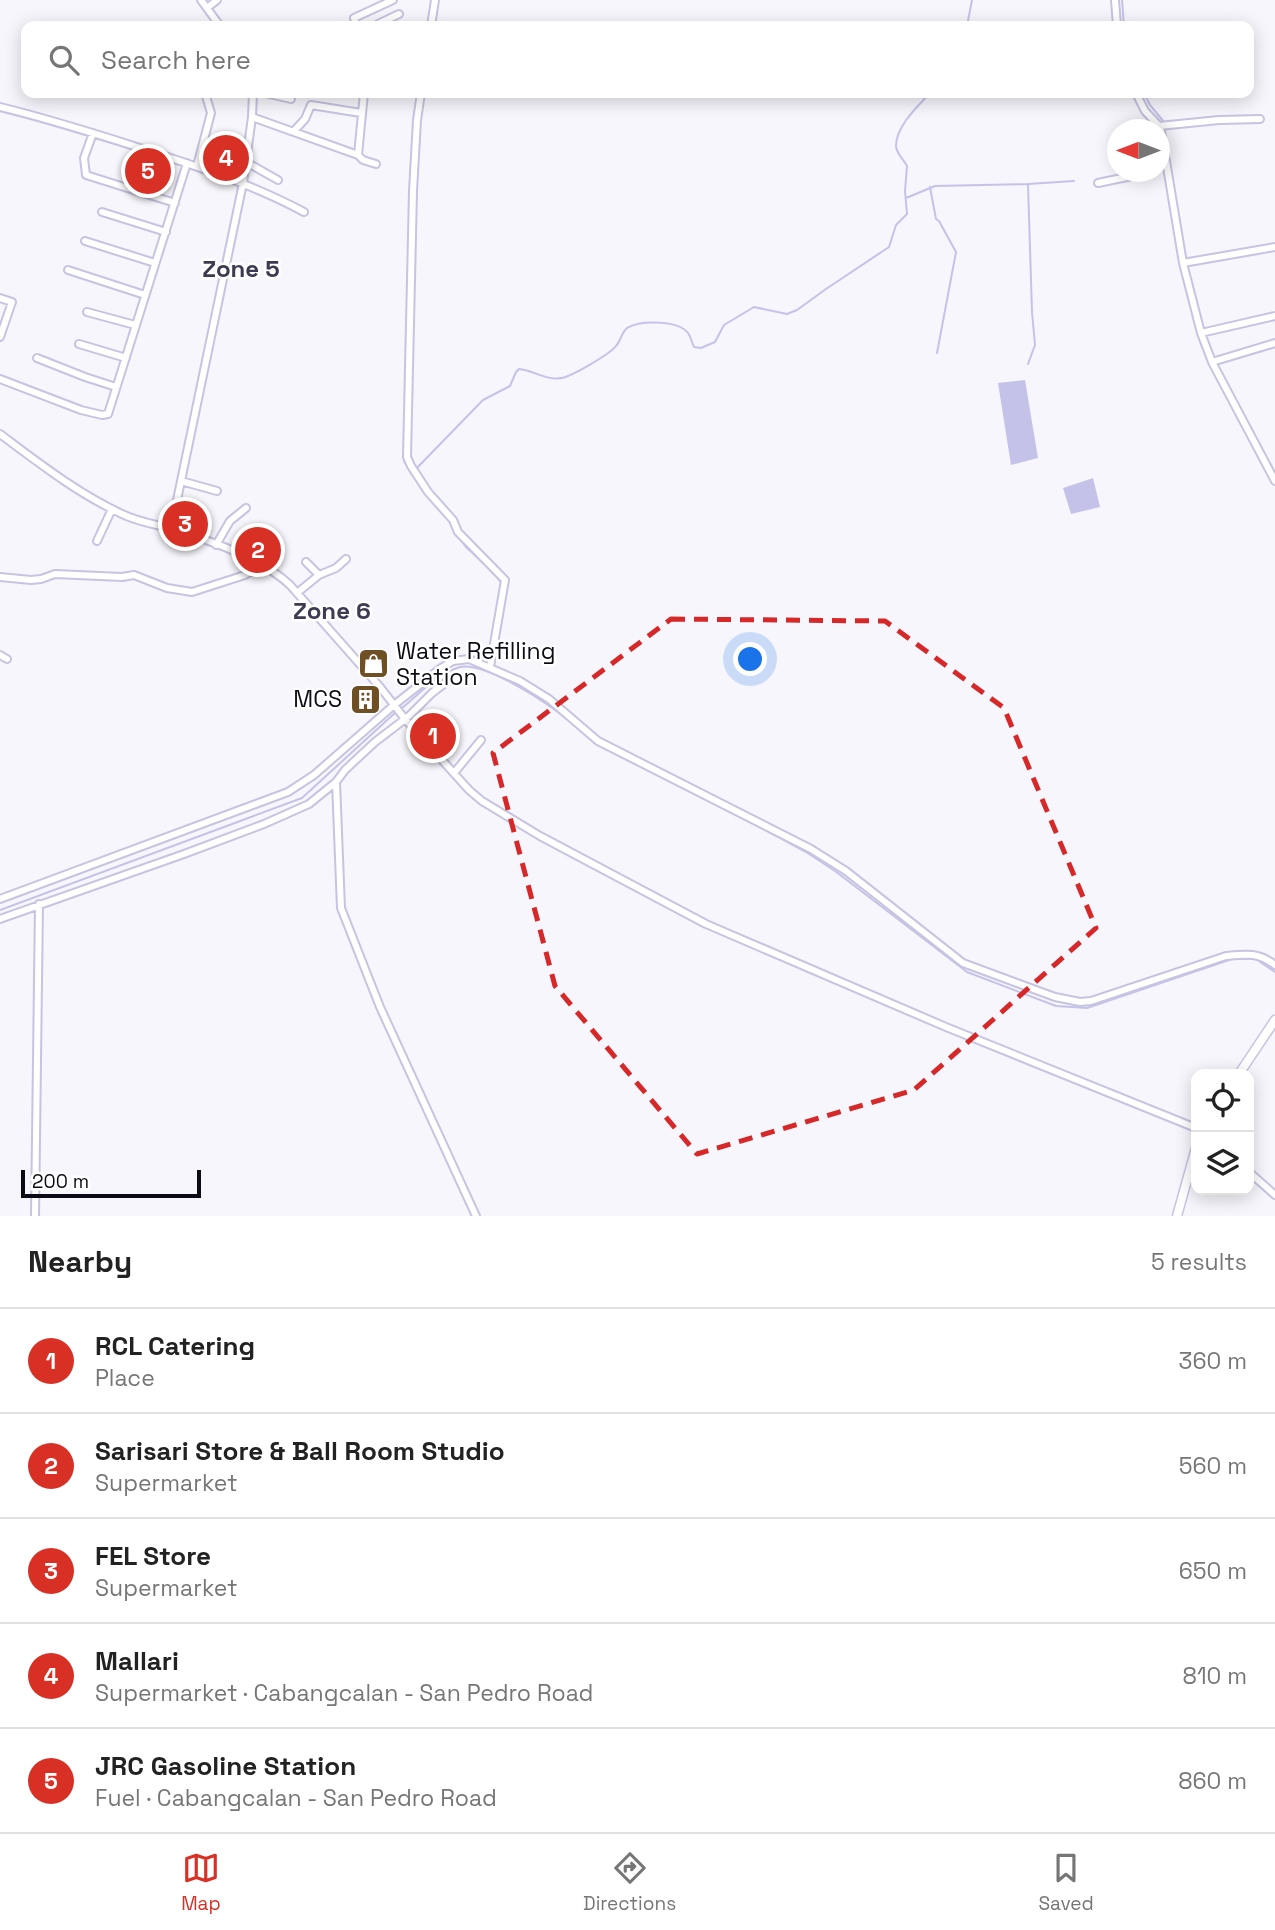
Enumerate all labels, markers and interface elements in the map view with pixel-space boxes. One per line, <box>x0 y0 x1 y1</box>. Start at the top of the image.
search box <box>21 21 1254 98</box>
icon: search <box>45 41 83 79</box>
text: Search here <box>101 43 251 77</box>
north arrow <box>1107 119 1170 182</box>
pin: 4 <box>203 132 249 184</box>
pin: 5 <box>125 145 171 197</box>
district label: Zone 5 <box>202 253 280 284</box>
pin: 3 <box>162 498 208 550</box>
pin: 2 <box>235 524 281 576</box>
district label: Zone 6 <box>293 595 371 626</box>
place label: Water Refilling Station <box>396 636 555 692</box>
your location <box>733 642 767 676</box>
shop icon: Water Refilling Station <box>356 647 390 681</box>
building icon: MCS <box>348 682 382 716</box>
place label: MCS <box>293 684 342 714</box>
pin: 1 <box>410 710 456 762</box>
map controls <box>1191 1069 1254 1195</box>
button: locate <box>1191 1069 1254 1132</box>
button: layers <box>1191 1132 1254 1195</box>
scale bar <box>21 1167 201 1199</box>
text: 200 m <box>32 1169 89 1194</box>
text: Nearby <box>28 1242 132 1281</box>
text: 5 results <box>1151 1247 1247 1277</box>
text: RCL Catering <box>95 1329 255 1363</box>
text: 1 <box>46 1346 56 1376</box>
text: 360 m <box>1179 1346 1247 1376</box>
text: Place <box>95 1363 155 1393</box>
text: Sarisari Store & Ball Room Studio <box>95 1434 505 1468</box>
text: 2 <box>44 1451 58 1481</box>
text: 560 m <box>1179 1451 1247 1481</box>
text: Supermarket <box>95 1468 237 1498</box>
text: FEL Store <box>95 1539 211 1573</box>
text: 3 <box>44 1556 58 1586</box>
text: 650 m <box>1179 1556 1247 1586</box>
text: Supermarket <box>95 1573 237 1603</box>
text: Mallari <box>95 1644 179 1678</box>
text: 4 <box>44 1661 58 1691</box>
text: 810 m <box>1183 1661 1247 1691</box>
text: Supermarket · Cabangcalan - San Pedro Road <box>95 1678 593 1708</box>
text: JRC Gasoline Station <box>95 1749 356 1783</box>
text: 5 <box>44 1766 58 1796</box>
text: 860 m <box>1178 1766 1247 1796</box>
text: Fuel · Cabangcalan - San Pedro Road <box>95 1783 497 1813</box>
tab: Map <box>181 1849 221 1916</box>
tab: Directions <box>583 1849 676 1916</box>
tab: Saved <box>1038 1849 1094 1916</box>

